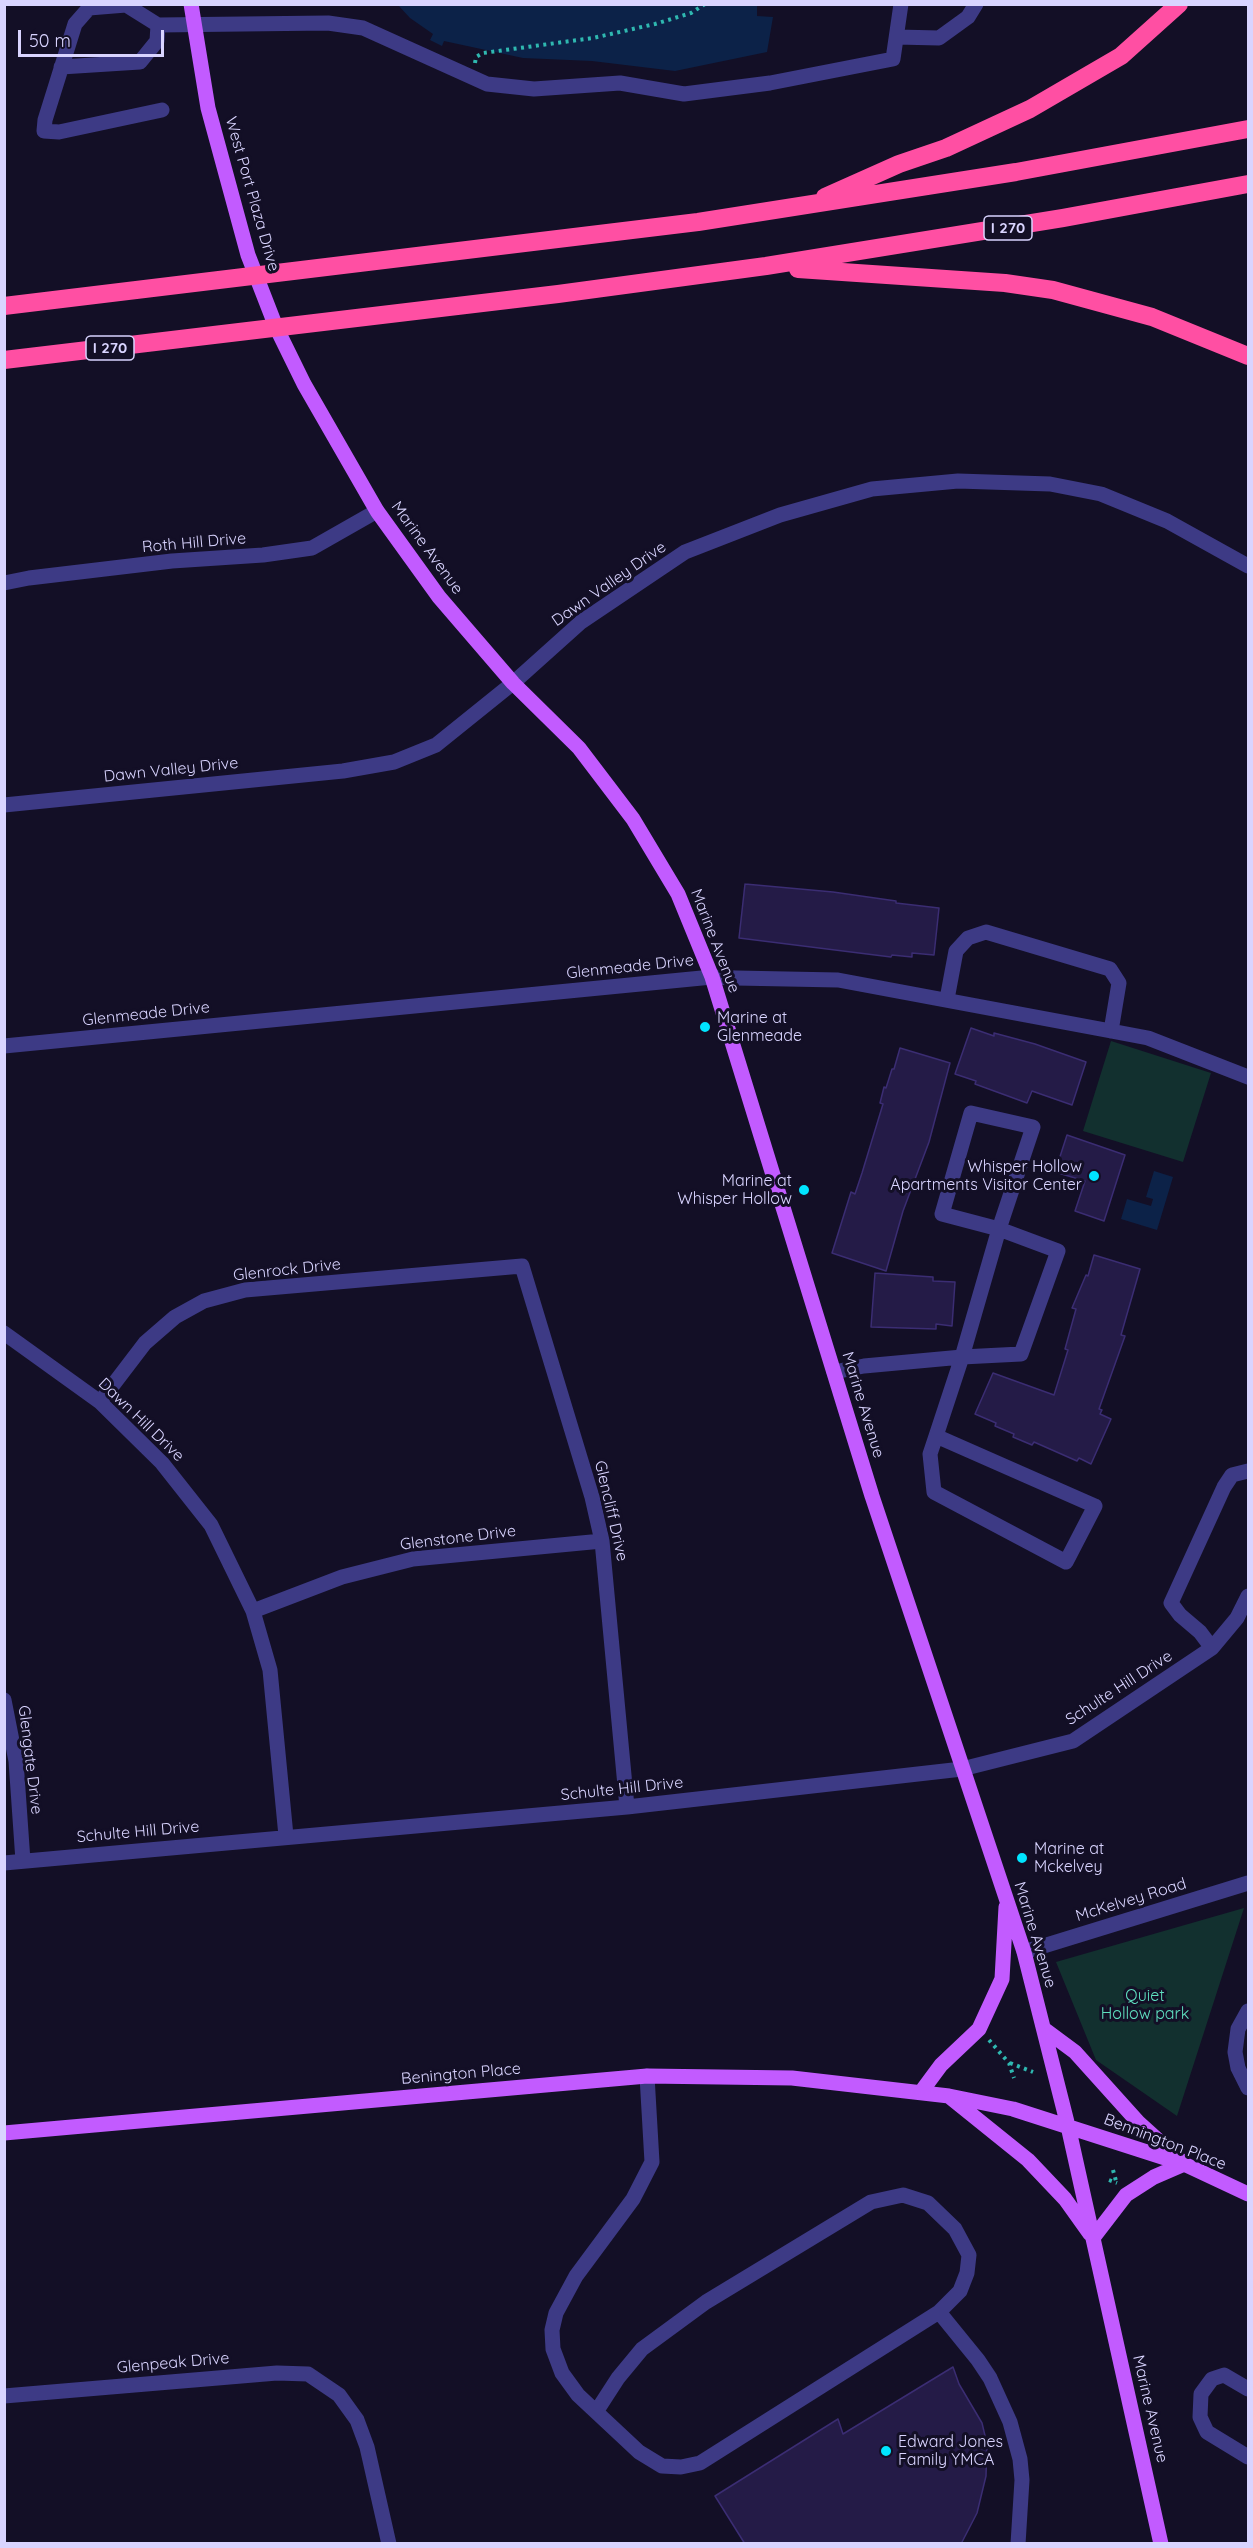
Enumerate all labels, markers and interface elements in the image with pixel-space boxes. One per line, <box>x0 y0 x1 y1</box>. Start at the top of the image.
scale bar <box>21 18 166 56</box>
text: 50 m <box>29 29 71 52</box>
street label: West Port Plaza Drive <box>221 115 283 273</box>
road number: I 270 <box>984 216 1032 240</box>
road number: I 270 <box>86 336 134 360</box>
street label: Marine Avenue <box>387 498 467 598</box>
street label: Roth Hill Drive <box>141 529 247 557</box>
street label: Dawn Valley Drive <box>548 537 670 631</box>
street label: Dawn Valley Drive <box>103 753 239 787</box>
street label: Marine Avenue <box>686 886 744 996</box>
street label: Glenmeade Drive <box>565 951 695 983</box>
street label: Glenmeade Drive <box>81 998 211 1030</box>
place label: Marine at Glenmeade <box>717 1008 802 1046</box>
marker: Marine at Glenmeade <box>698 1020 712 1034</box>
place label: Whisper Hollow Apartments Visitor Center <box>890 1157 1082 1195</box>
marker: Whisper Hollow Apartments Visitor Center <box>1087 1169 1101 1183</box>
place label: Marine at Whisper Hollow <box>677 1171 792 1209</box>
marker: Marine at Whisper Hollow <box>797 1183 811 1197</box>
street label: Glenrock Drive <box>232 1255 342 1285</box>
street label: Marine Avenue <box>838 1350 888 1460</box>
street label: Dawn Hill Drive <box>94 1374 188 1466</box>
street label: Glencliff Drive <box>590 1459 632 1563</box>
street label: Glenstone Drive <box>399 1521 517 1555</box>
street label: Schulte Hill Drive <box>1062 1646 1176 1730</box>
street label: Glengate Drive <box>14 1704 46 1816</box>
street label: Schulte Hill Drive <box>560 1773 684 1805</box>
street label: Schulte Hill Drive <box>76 1817 200 1847</box>
place label: Marine at Mckelvey <box>1034 1839 1104 1877</box>
marker: Marine at Mckelvey <box>1015 1851 1029 1865</box>
street label: McKelvey Road <box>1073 1874 1189 1926</box>
street label: Marine Avenue <box>1010 1880 1060 1990</box>
park label: Quiet Hollow park <box>1101 1986 1189 2024</box>
street label: Benington Place <box>400 2059 522 2089</box>
street label: Bennington Place <box>1101 2110 1229 2174</box>
street label: Glenpeak Drive <box>116 2349 230 2377</box>
street label: Marine Avenue <box>1128 2353 1172 2465</box>
place label: Edward Jones Family YMCA <box>898 2432 1003 2470</box>
marker: Edward Jones Family YMCA <box>879 2444 893 2458</box>

